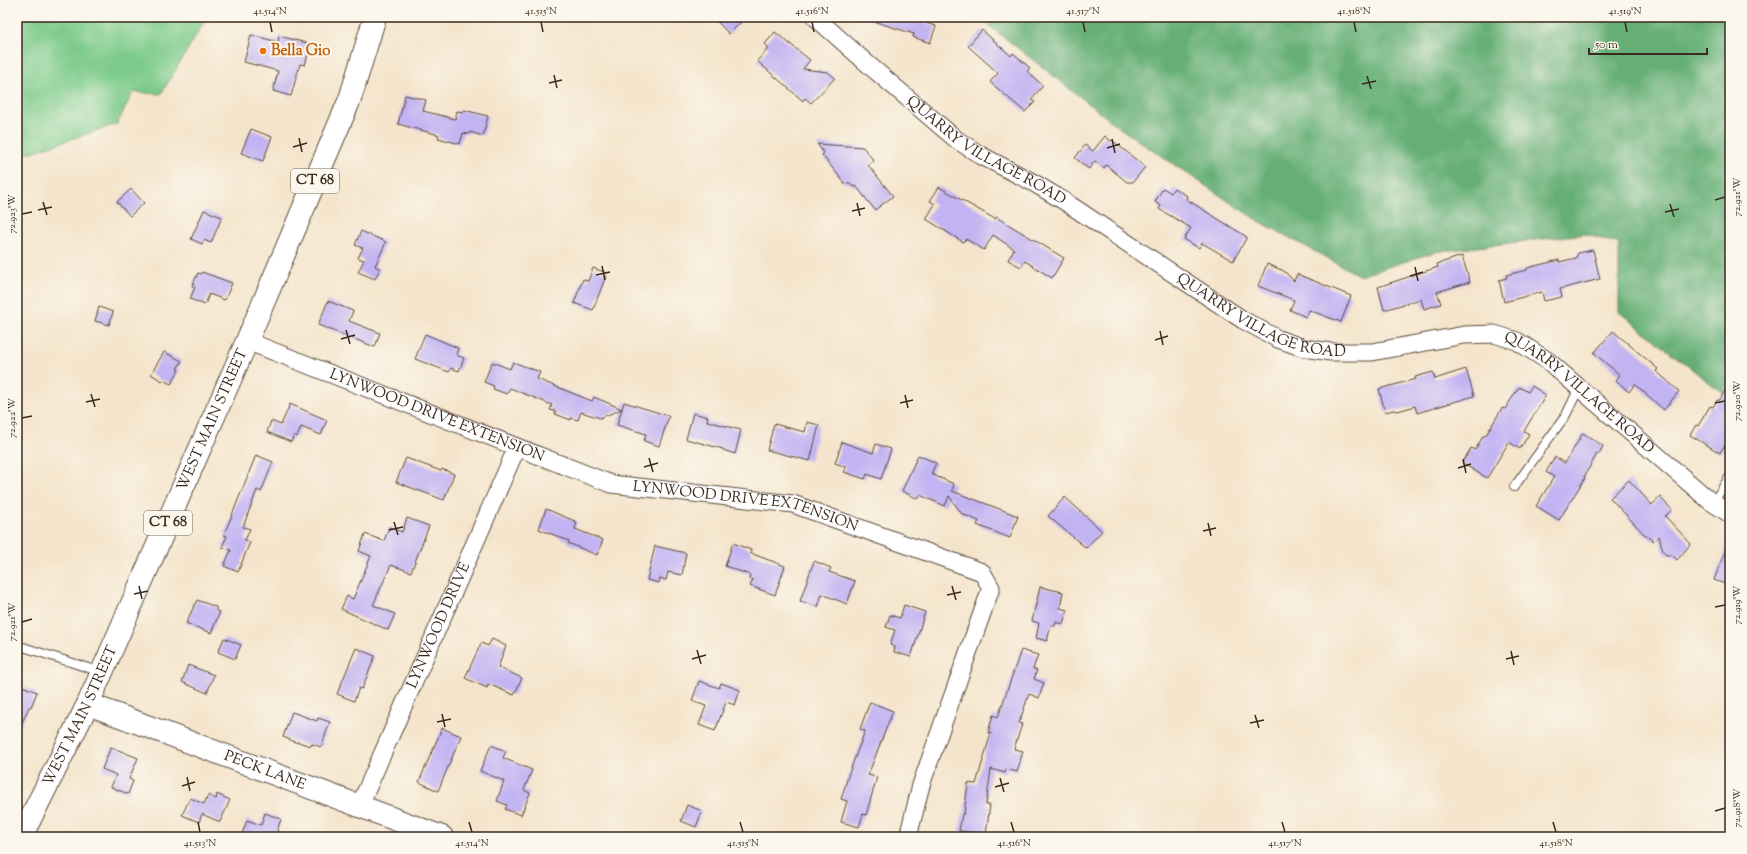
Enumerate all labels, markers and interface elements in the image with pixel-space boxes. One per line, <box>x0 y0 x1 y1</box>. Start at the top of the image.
text: 41.514°N <box>253 4 287 19</box>
text: 41.515°N <box>525 4 557 19</box>
text: 41.516°N <box>795 4 829 19</box>
text: 41.517°N <box>1066 4 1100 19</box>
text: 41.518°N <box>1337 4 1371 19</box>
text: 41.519°N <box>1609 4 1641 19</box>
scale bar <box>1589 30 1707 56</box>
text: 50 m <box>1594 36 1618 54</box>
place label: Bella Gio <box>271 41 331 62</box>
marker: Bella Gio <box>258 46 268 56</box>
street label: QUARRY VILLAGE ROAD <box>902 91 1070 210</box>
road number: CT 68 <box>291 169 339 193</box>
text: 72.921°W <box>1730 178 1745 216</box>
text: 72.923°W <box>5 194 20 234</box>
street label: QUARRY VILLAGE ROAD <box>1172 268 1346 363</box>
street label: QUARRY VILLAGE ROAD <box>1502 327 1659 459</box>
street label: WEST MAIN STREET <box>172 345 253 494</box>
street label: LYNWOOD DRIVE EXTENSION <box>326 364 548 467</box>
text: 72.920°W <box>1730 381 1745 421</box>
text: 72.922°W <box>5 398 20 438</box>
street label: LYNWOOD DRIVE EXTENSION <box>632 476 861 537</box>
road number: CT 68 <box>144 511 192 535</box>
street label: LYNWOOD DRIVE <box>402 559 476 692</box>
text: 72.919°W <box>1730 586 1745 624</box>
text: 72.921°W <box>5 603 20 641</box>
street label: WEST MAIN STREET <box>38 642 123 790</box>
street label: PECK LANE <box>221 746 309 795</box>
text: 72.918°W <box>1730 789 1745 827</box>
text: 41.513°N <box>184 836 216 851</box>
text: 41.514°N <box>455 836 489 851</box>
text: 41.515°N <box>727 836 759 851</box>
text: 41.516°N <box>997 836 1031 851</box>
text: 41.517°N <box>1268 836 1302 851</box>
text: 41.518°N <box>1539 836 1573 851</box>

